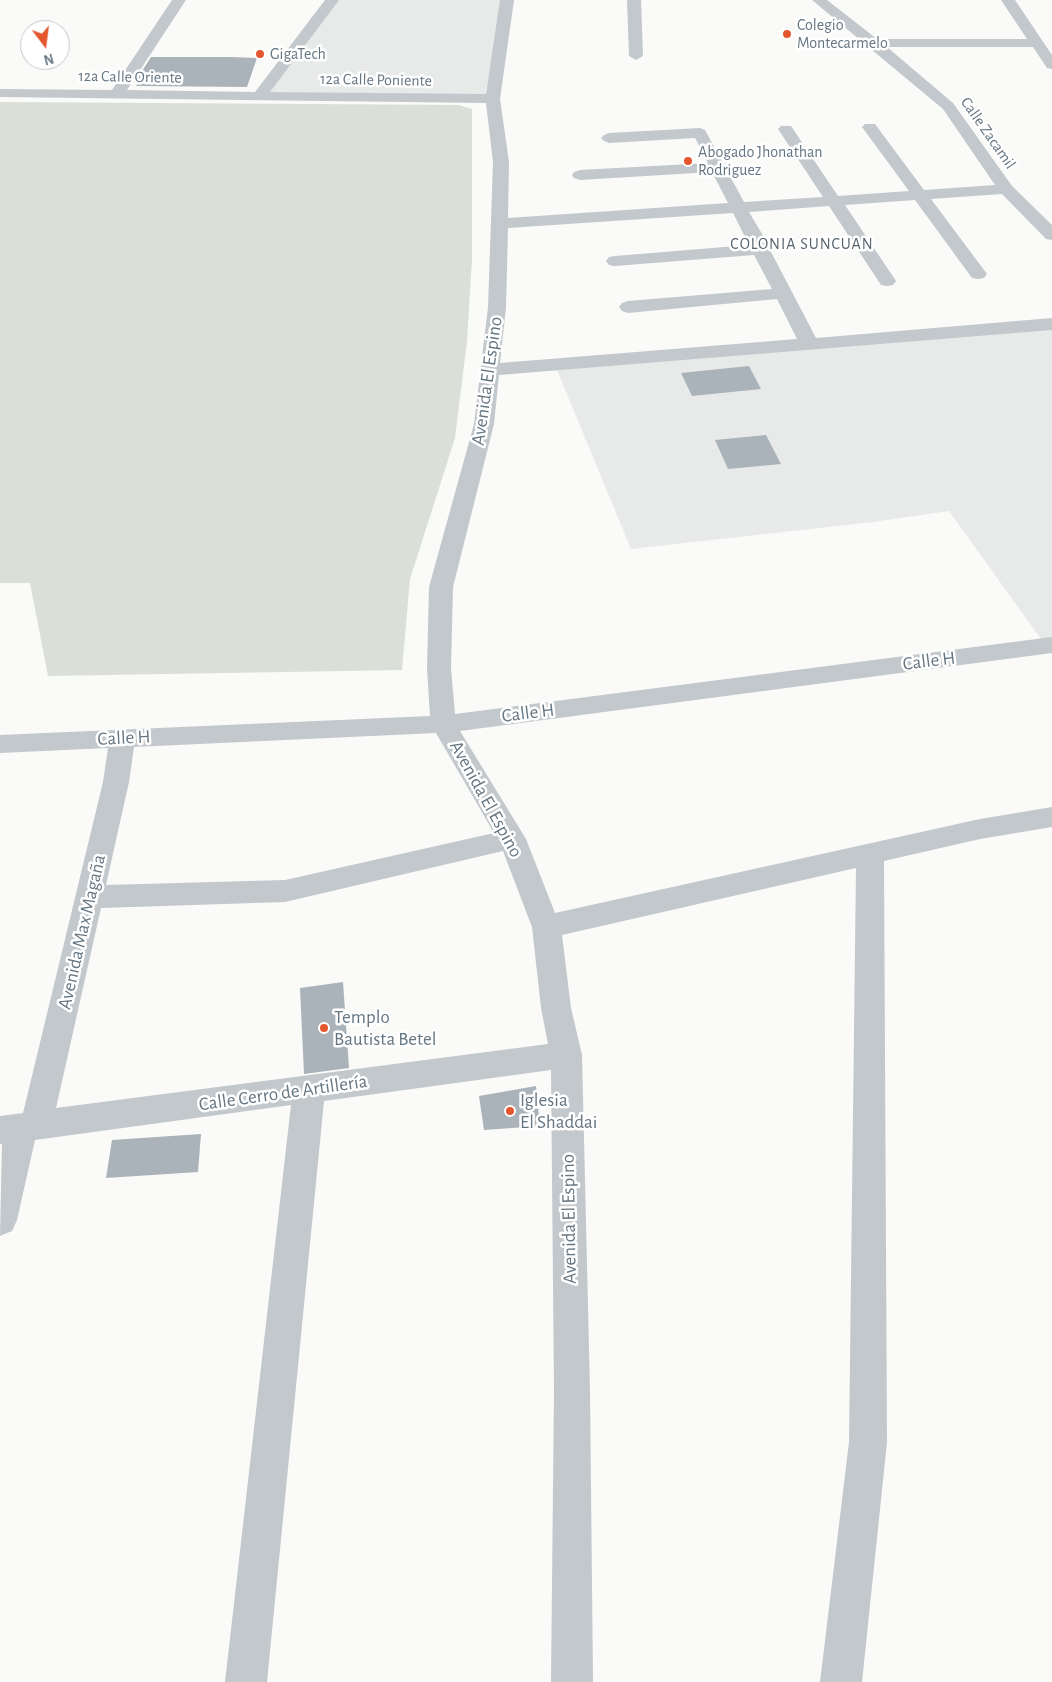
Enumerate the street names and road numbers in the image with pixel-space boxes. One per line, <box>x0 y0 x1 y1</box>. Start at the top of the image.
street label: 12a Calle Oriente <box>78 66 182 88</box>
street label: 12a Calle Poniente <box>320 69 432 91</box>
street label: Calle Zacamil <box>956 93 1020 173</box>
street label: Avenida El Espino <box>467 315 507 447</box>
street label: Calle H <box>901 646 957 676</box>
street label: Calle H <box>500 698 556 728</box>
street label: Calle H <box>97 725 151 751</box>
street label: Avenida El Espino <box>445 737 527 861</box>
street label: Avenida Max Magaña <box>53 852 111 1012</box>
street label: Calle Cerro de Artillería <box>197 1070 369 1116</box>
street label: Avenida El Espino <box>556 1154 582 1284</box>

